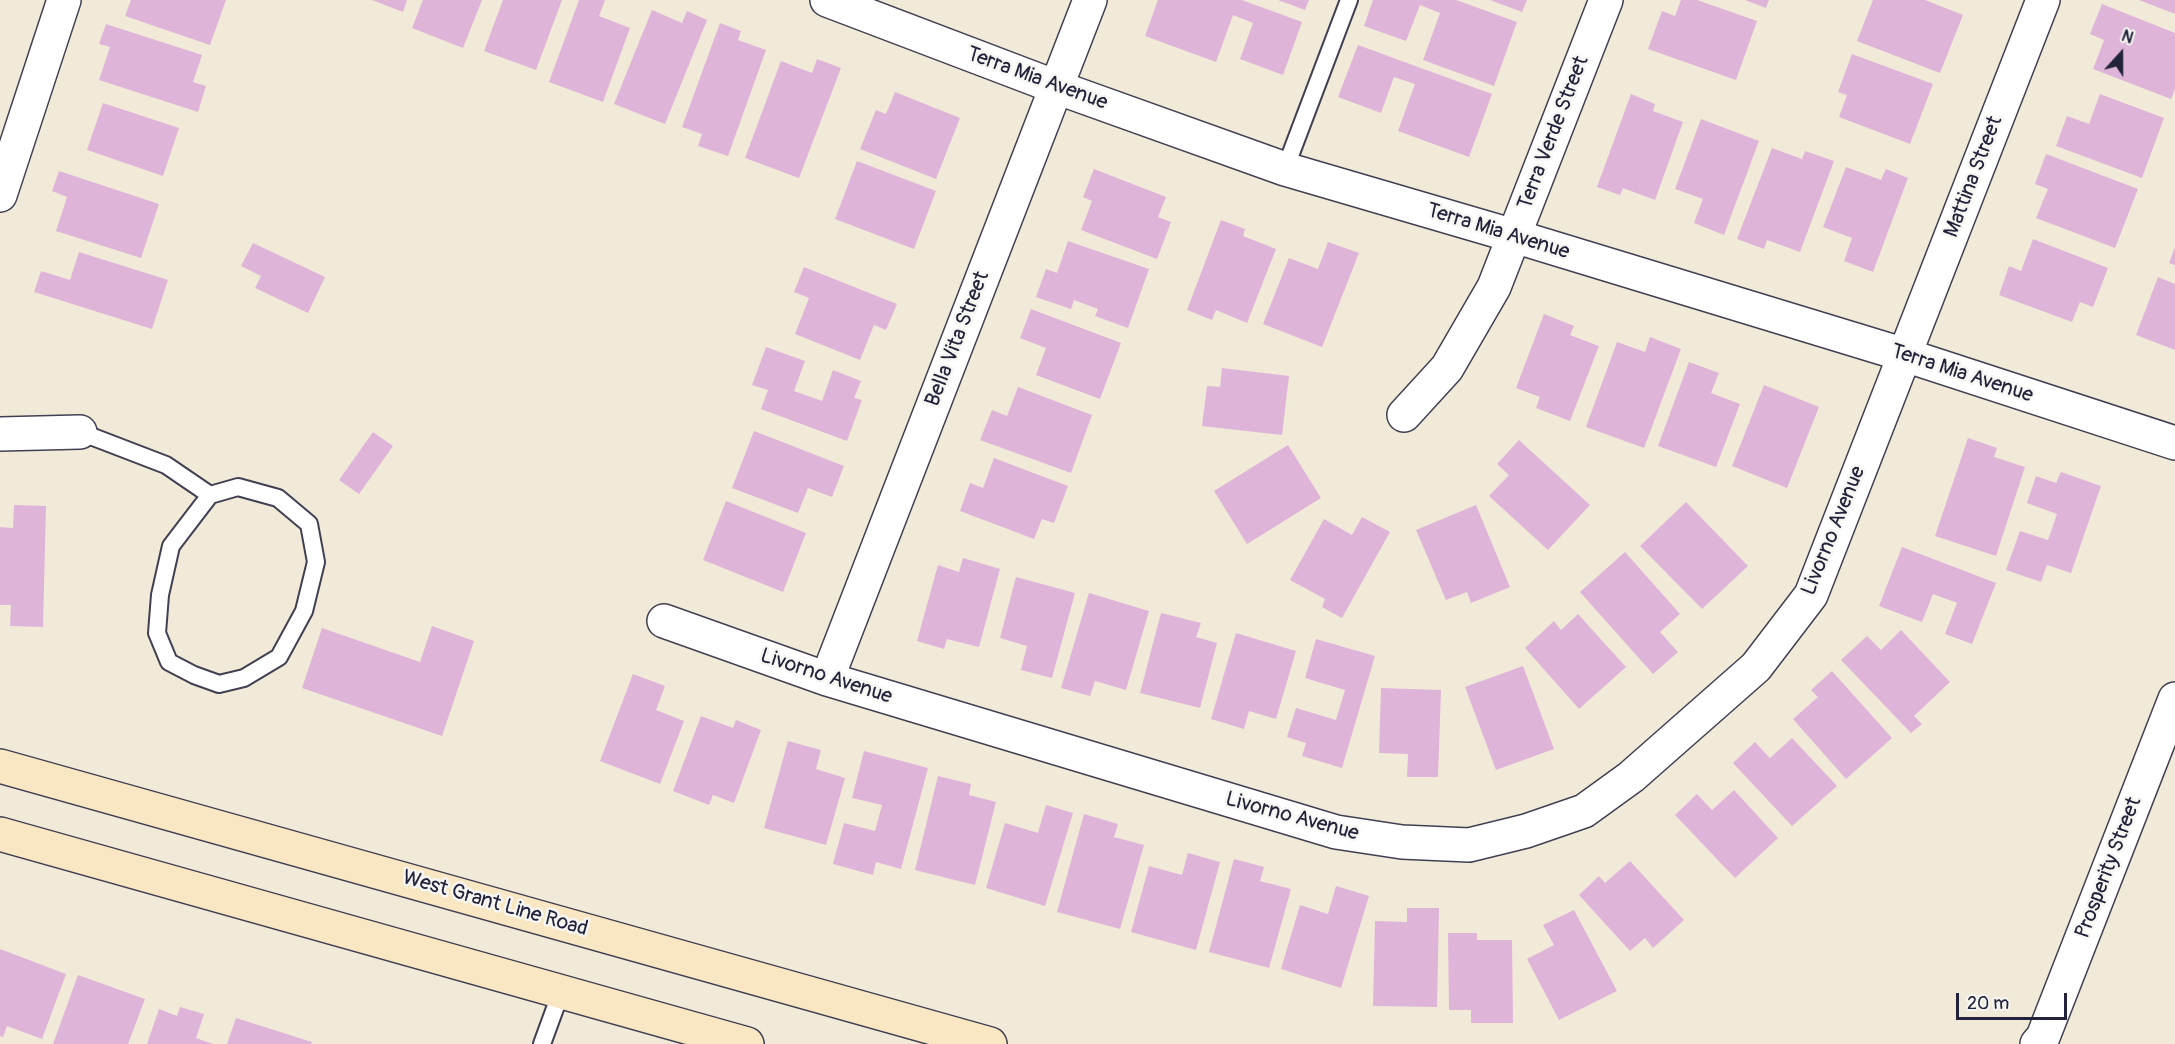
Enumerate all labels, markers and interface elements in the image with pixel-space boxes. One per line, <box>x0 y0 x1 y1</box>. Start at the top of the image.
north arrow <box>2091 24 2151 84</box>
text: N <box>2119 26 2136 48</box>
street label: Terra Mia Avenue <box>963 42 1111 116</box>
street label: Terra Verde Street <box>1513 53 1595 213</box>
street label: Mattina Street <box>1939 113 2009 241</box>
street label: Terra Mia Avenue <box>1424 198 1572 266</box>
street label: Bella Vita Street <box>921 268 995 410</box>
street label: Terra Mia Avenue <box>1888 339 2036 409</box>
street label: Livorno Avenue <box>1797 463 1871 599</box>
street label: Livorno Avenue <box>757 644 895 710</box>
street label: Livorno Avenue <box>1223 787 1361 847</box>
street label: Prosperity Street <box>2070 794 2148 942</box>
street label: West Grant Line Road <box>399 865 591 943</box>
scale bar <box>1959 981 2070 1019</box>
text: 20 m <box>1967 992 2009 1015</box>

